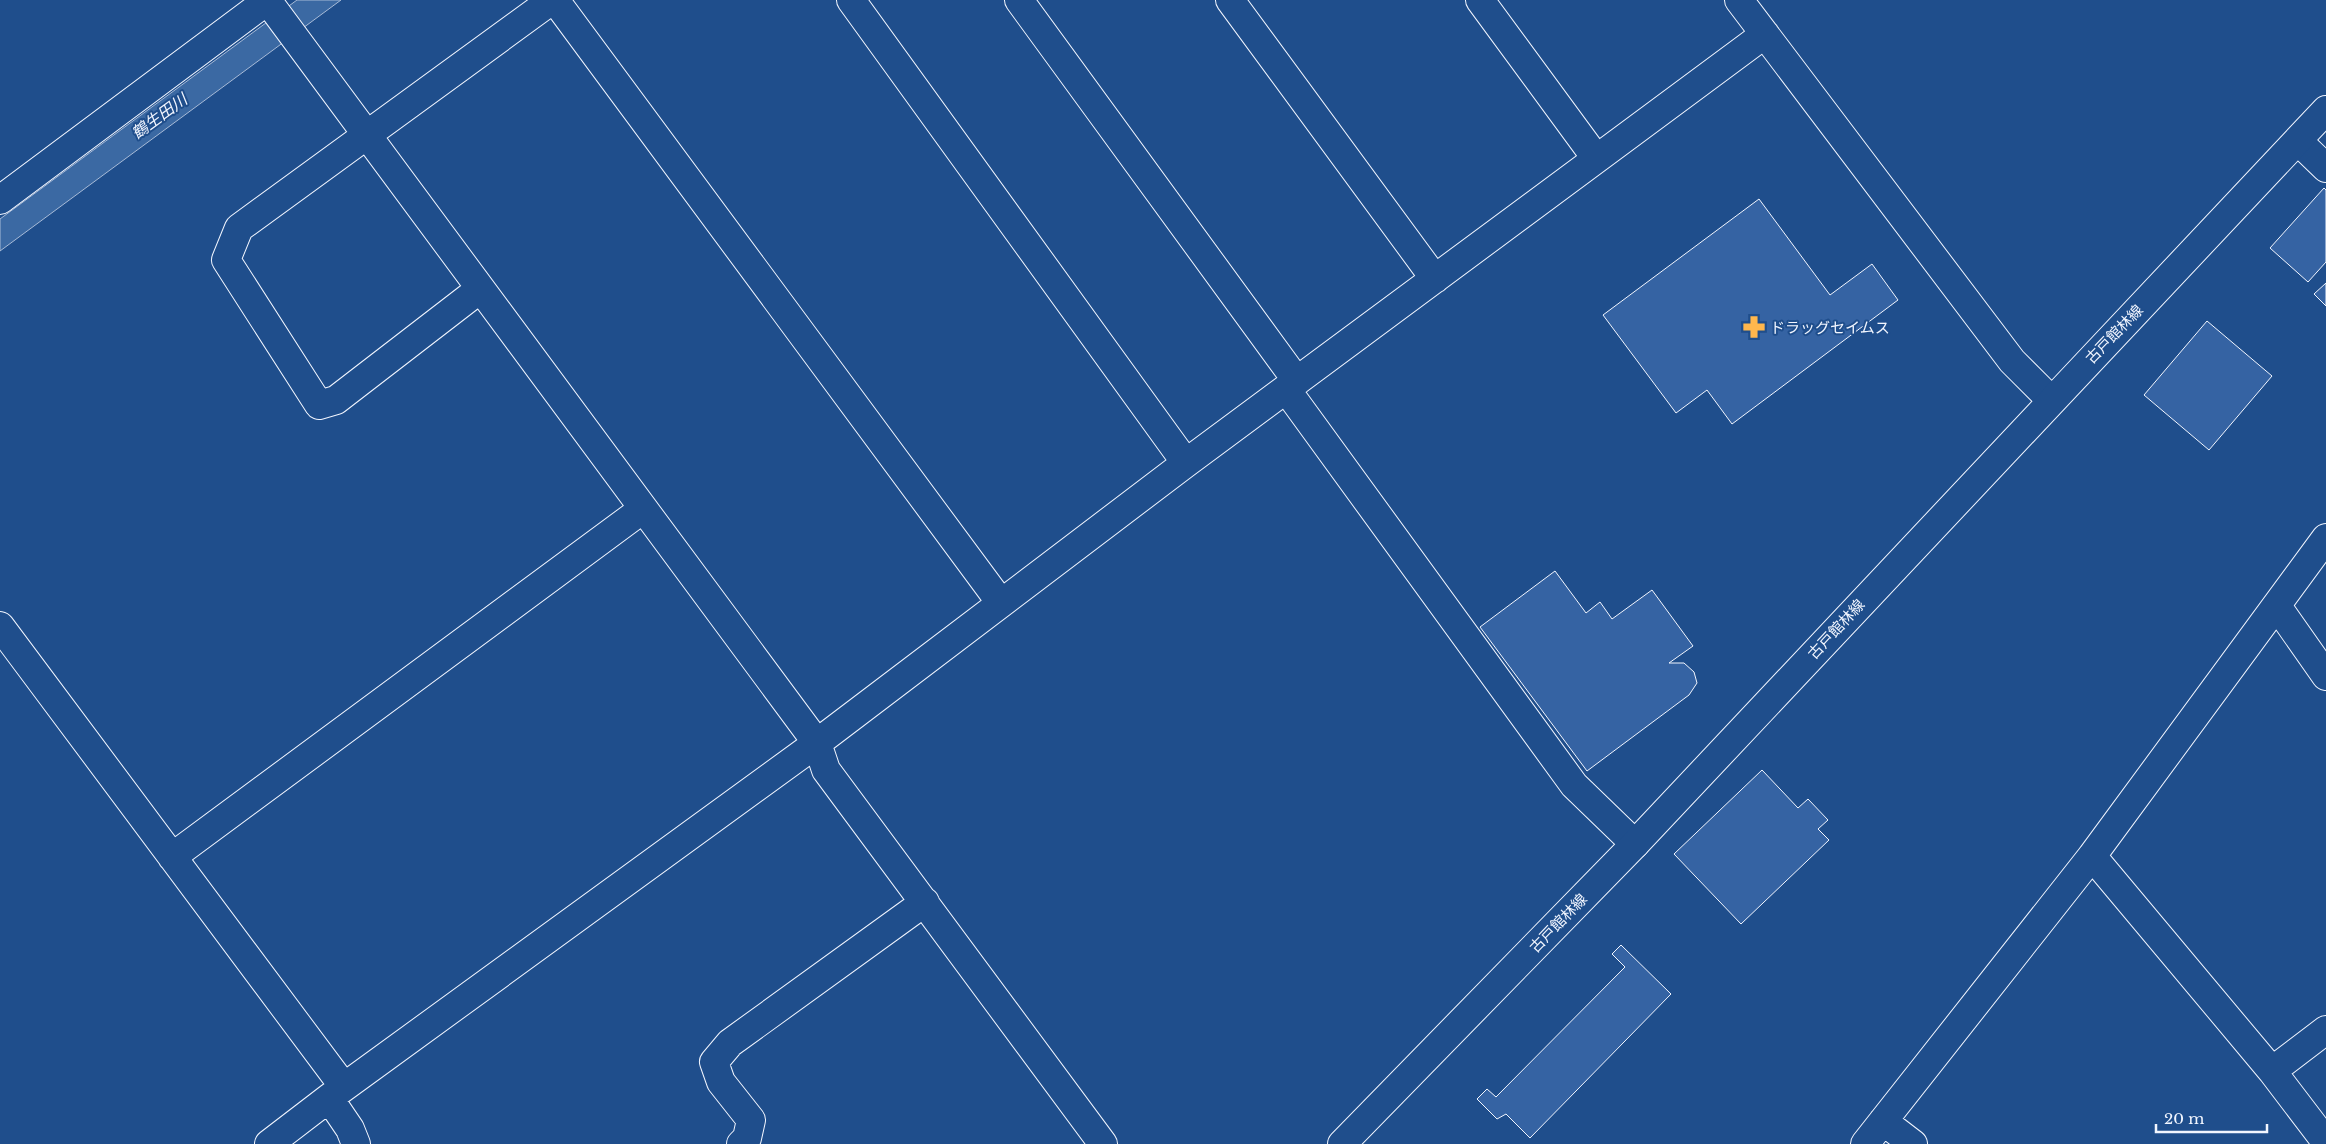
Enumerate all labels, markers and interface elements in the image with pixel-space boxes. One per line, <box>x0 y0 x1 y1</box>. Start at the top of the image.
water label: 鶴生田川 <box>127 88 192 143</box>
street label: 古戸館林線 <box>2081 300 2147 368</box>
pharmacy icon: ドラッグセイムス <box>1741 314 1767 340</box>
place label: ドラッグセイムス <box>1770 318 1890 337</box>
street label: 古戸館林線 <box>1803 595 1869 663</box>
street label: 古戸館林線 <box>1525 889 1591 957</box>
scale bar <box>2156 1102 2267 1134</box>
text: 20 m <box>2164 1109 2204 1128</box>

